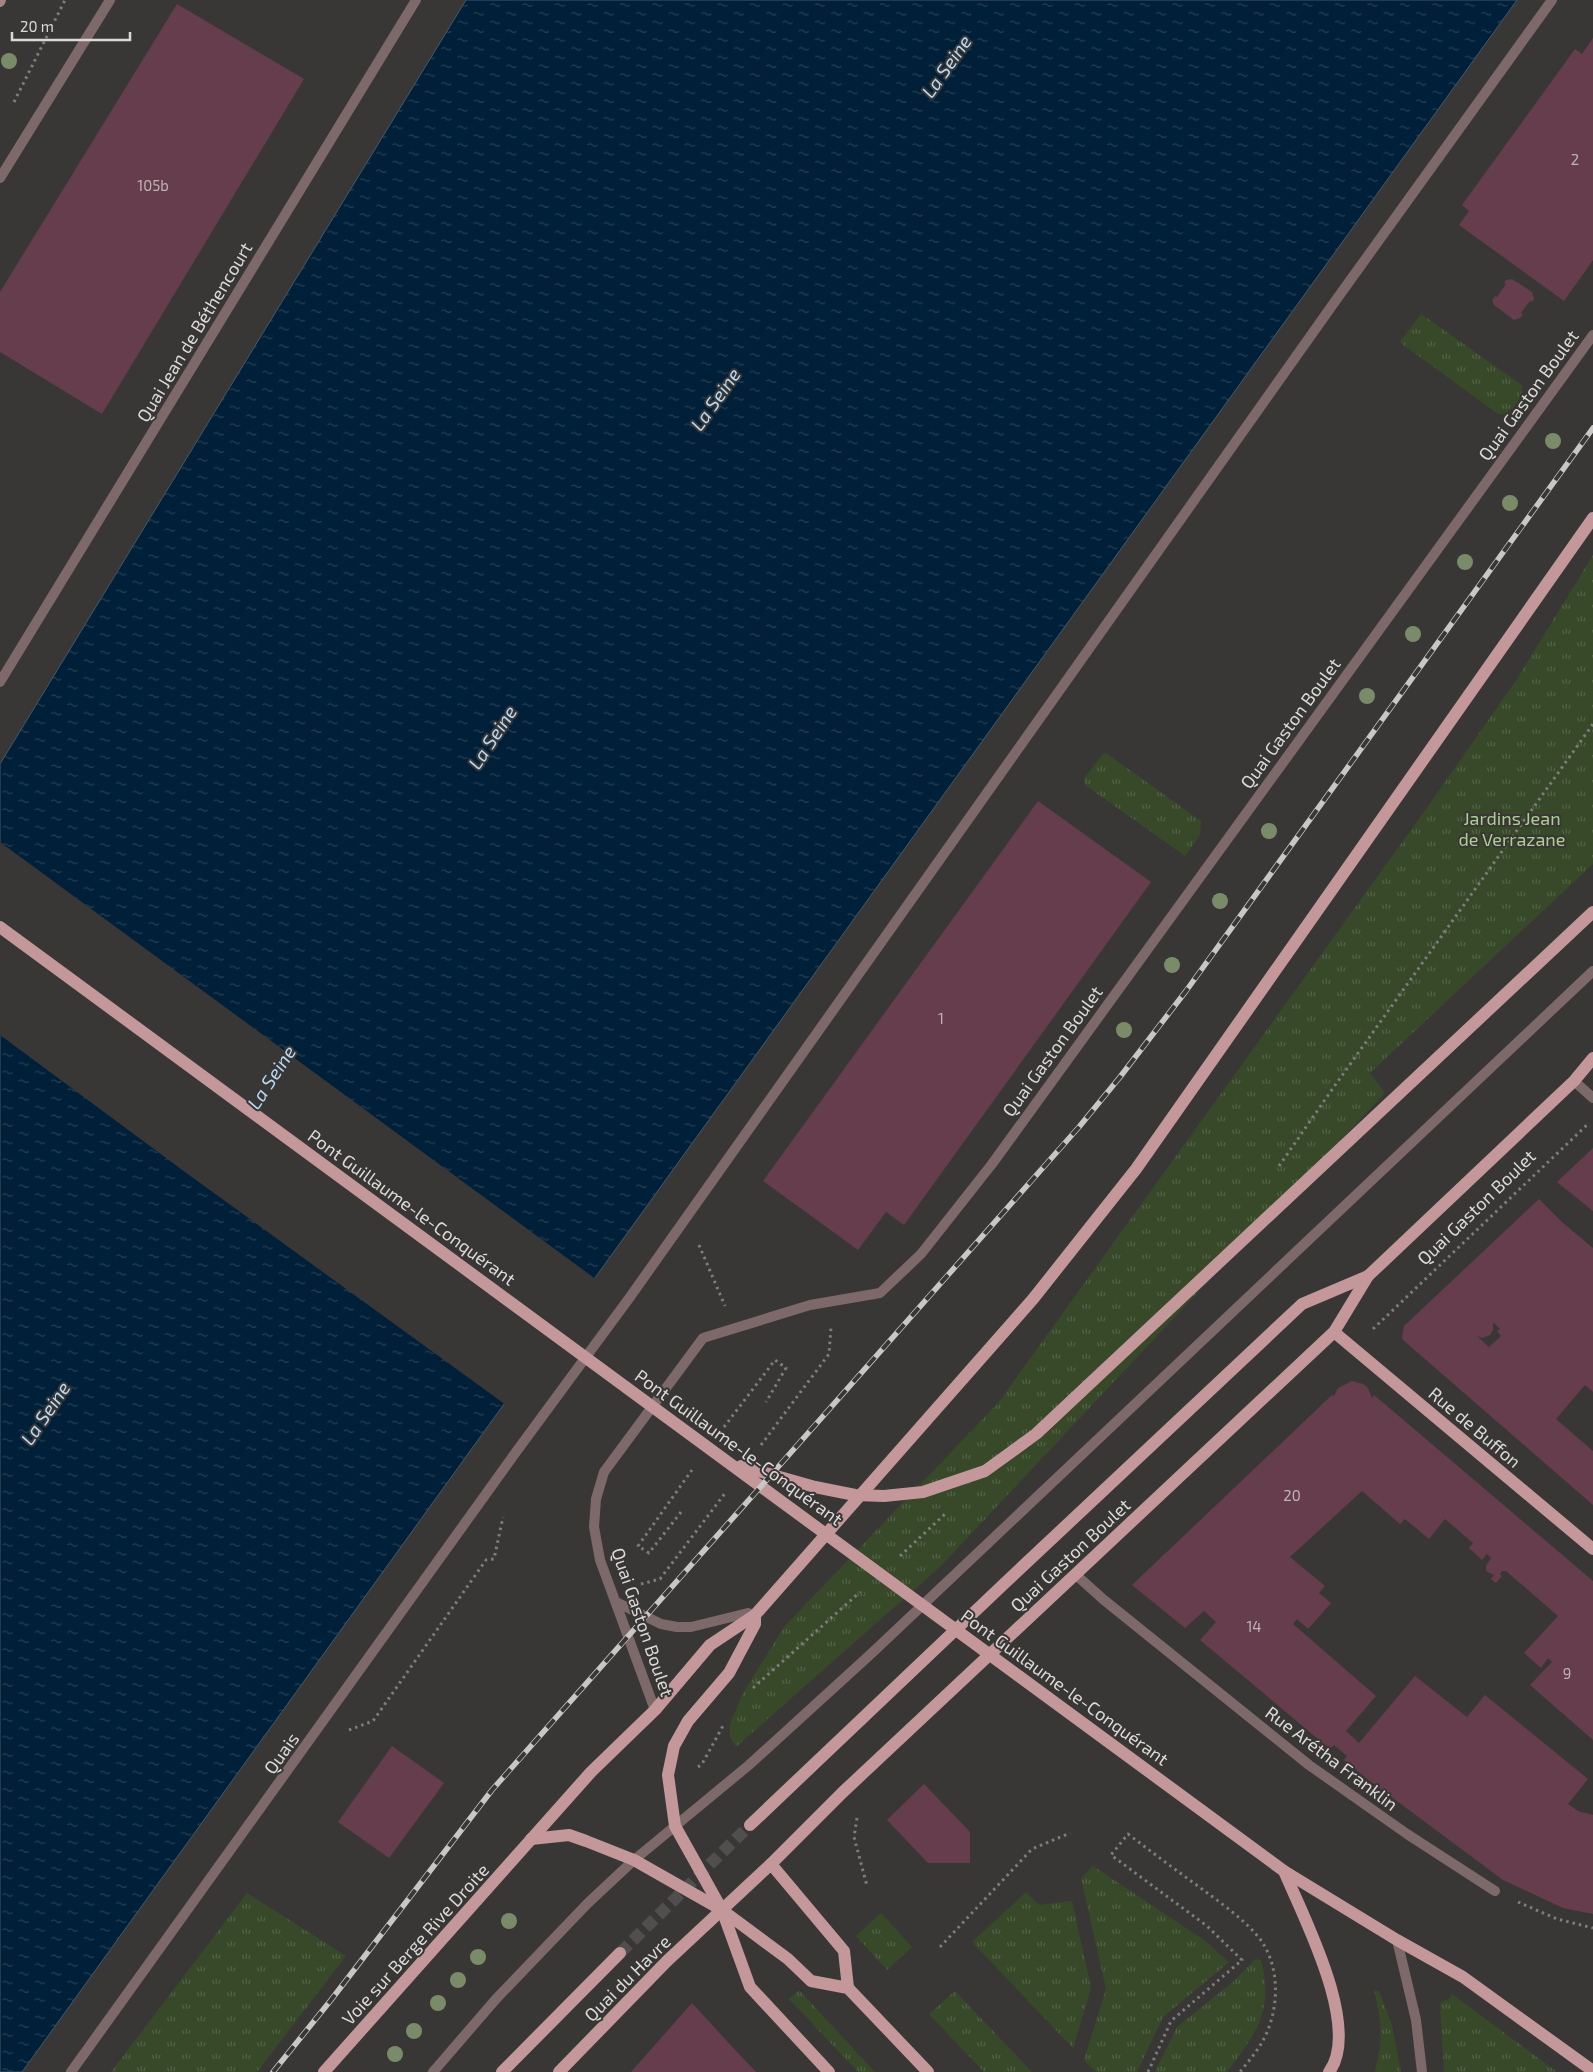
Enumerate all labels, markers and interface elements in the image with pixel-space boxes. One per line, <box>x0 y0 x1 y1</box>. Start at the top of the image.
scale bar <box>12 10 130 42</box>
text: 20 m <box>20 17 54 35</box>
water label: La Seine <box>916 30 976 102</box>
house number: 2 <box>1571 150 1579 168</box>
house number: 105b <box>137 176 169 194</box>
street label: Quai Jean de Béthencourt <box>132 238 257 426</box>
street label: Quai Gaston Boulet <box>1473 325 1583 465</box>
water label: La Seine <box>685 363 745 435</box>
street label: Quai Gaston Boulet <box>1235 653 1345 793</box>
water label: La Seine <box>463 701 521 773</box>
park label: Jardins Jean de Verrazane <box>1458 807 1566 850</box>
street label: Quai Gaston Boulet <box>997 981 1107 1121</box>
house number: 1 <box>938 1009 944 1027</box>
water label: La Seine <box>242 1041 300 1113</box>
street label: Pont Guillaume-le-Conquérant <box>304 1124 520 1290</box>
street label: Quai Gaston Boulet <box>1412 1145 1540 1269</box>
street label: Pont Guillaume-le-Conquérant <box>631 1364 847 1530</box>
water label: La Seine <box>15 1377 75 1449</box>
street label: Rue de Buffon <box>1424 1382 1526 1472</box>
house number: 20 <box>1283 1486 1301 1504</box>
street label: Quai Gaston Boulet <box>1005 1494 1135 1616</box>
street label: Quai Gaston Boulet <box>607 1545 679 1699</box>
street label: Pont Guillaume-le-Conquérant <box>957 1604 1173 1770</box>
house number: 14 <box>1246 1617 1262 1635</box>
house number: 9 <box>1563 1664 1571 1682</box>
street label: Rue Arétha Franklin <box>1261 1701 1403 1815</box>
street label: Quais <box>259 1728 303 1778</box>
street label: Voie sur Berge Rive Droite <box>337 1859 493 2029</box>
street label: Quai du Havre <box>579 1930 675 2026</box>

